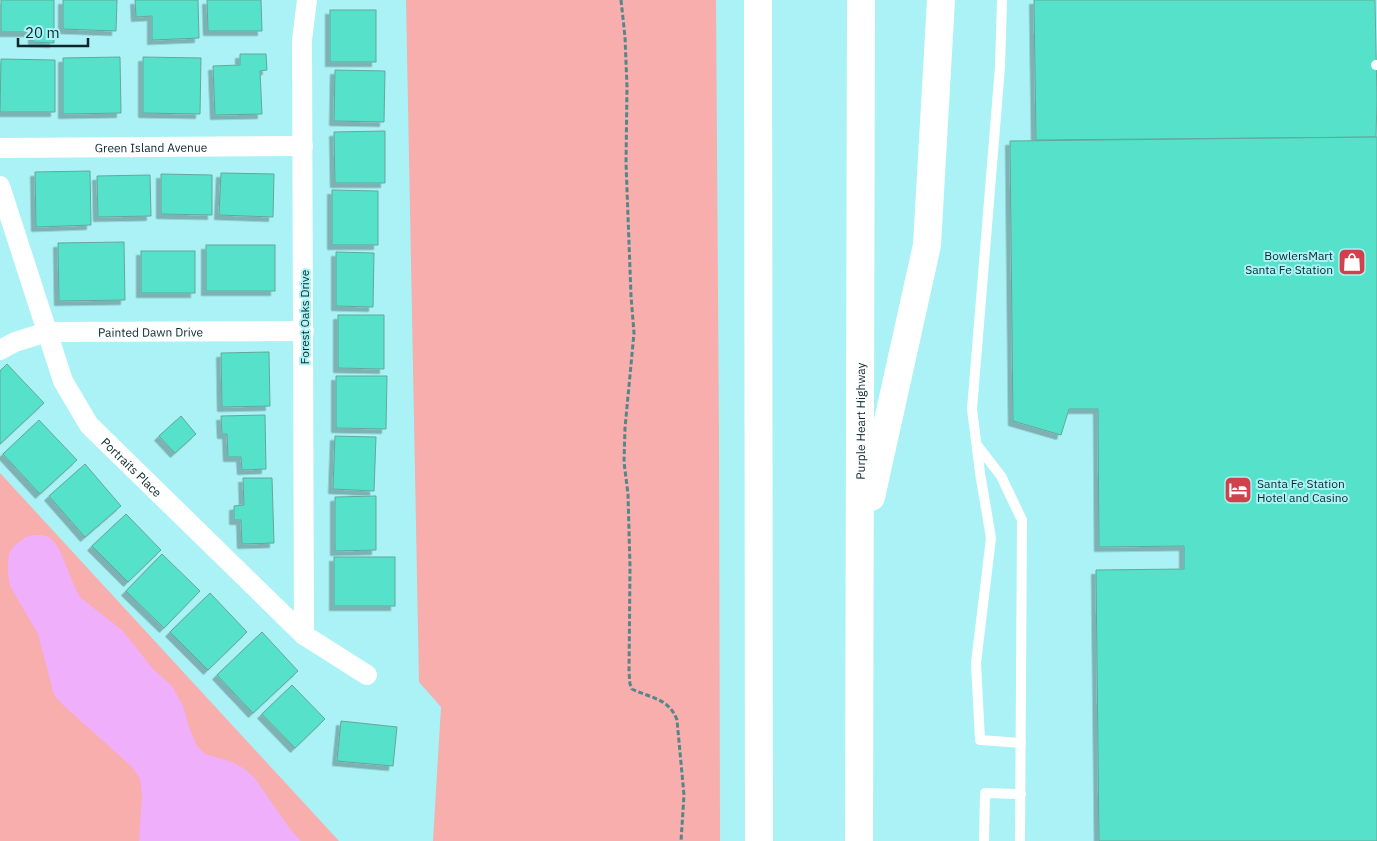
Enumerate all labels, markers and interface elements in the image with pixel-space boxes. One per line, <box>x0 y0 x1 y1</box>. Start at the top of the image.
scale bar <box>18 15 88 47</box>
text: 20 m <box>25 23 60 42</box>
street label: Green Island Avenue <box>95 139 208 155</box>
shop icon: BowlersMart Santa Fe Station <box>1337 247 1367 277</box>
place label: BowlersMart Santa Fe Station <box>1245 248 1333 277</box>
street label: Forest Oaks Drive <box>297 269 312 364</box>
street label: Painted Dawn Drive <box>98 324 204 339</box>
street label: Purple Heart Highway <box>852 362 868 480</box>
street label: Portraits Place <box>99 434 166 500</box>
hotel icon: Santa Fe Station Hotel and Casino <box>1223 475 1253 505</box>
place label: Santa Fe Station Hotel and Casino <box>1257 476 1349 505</box>

